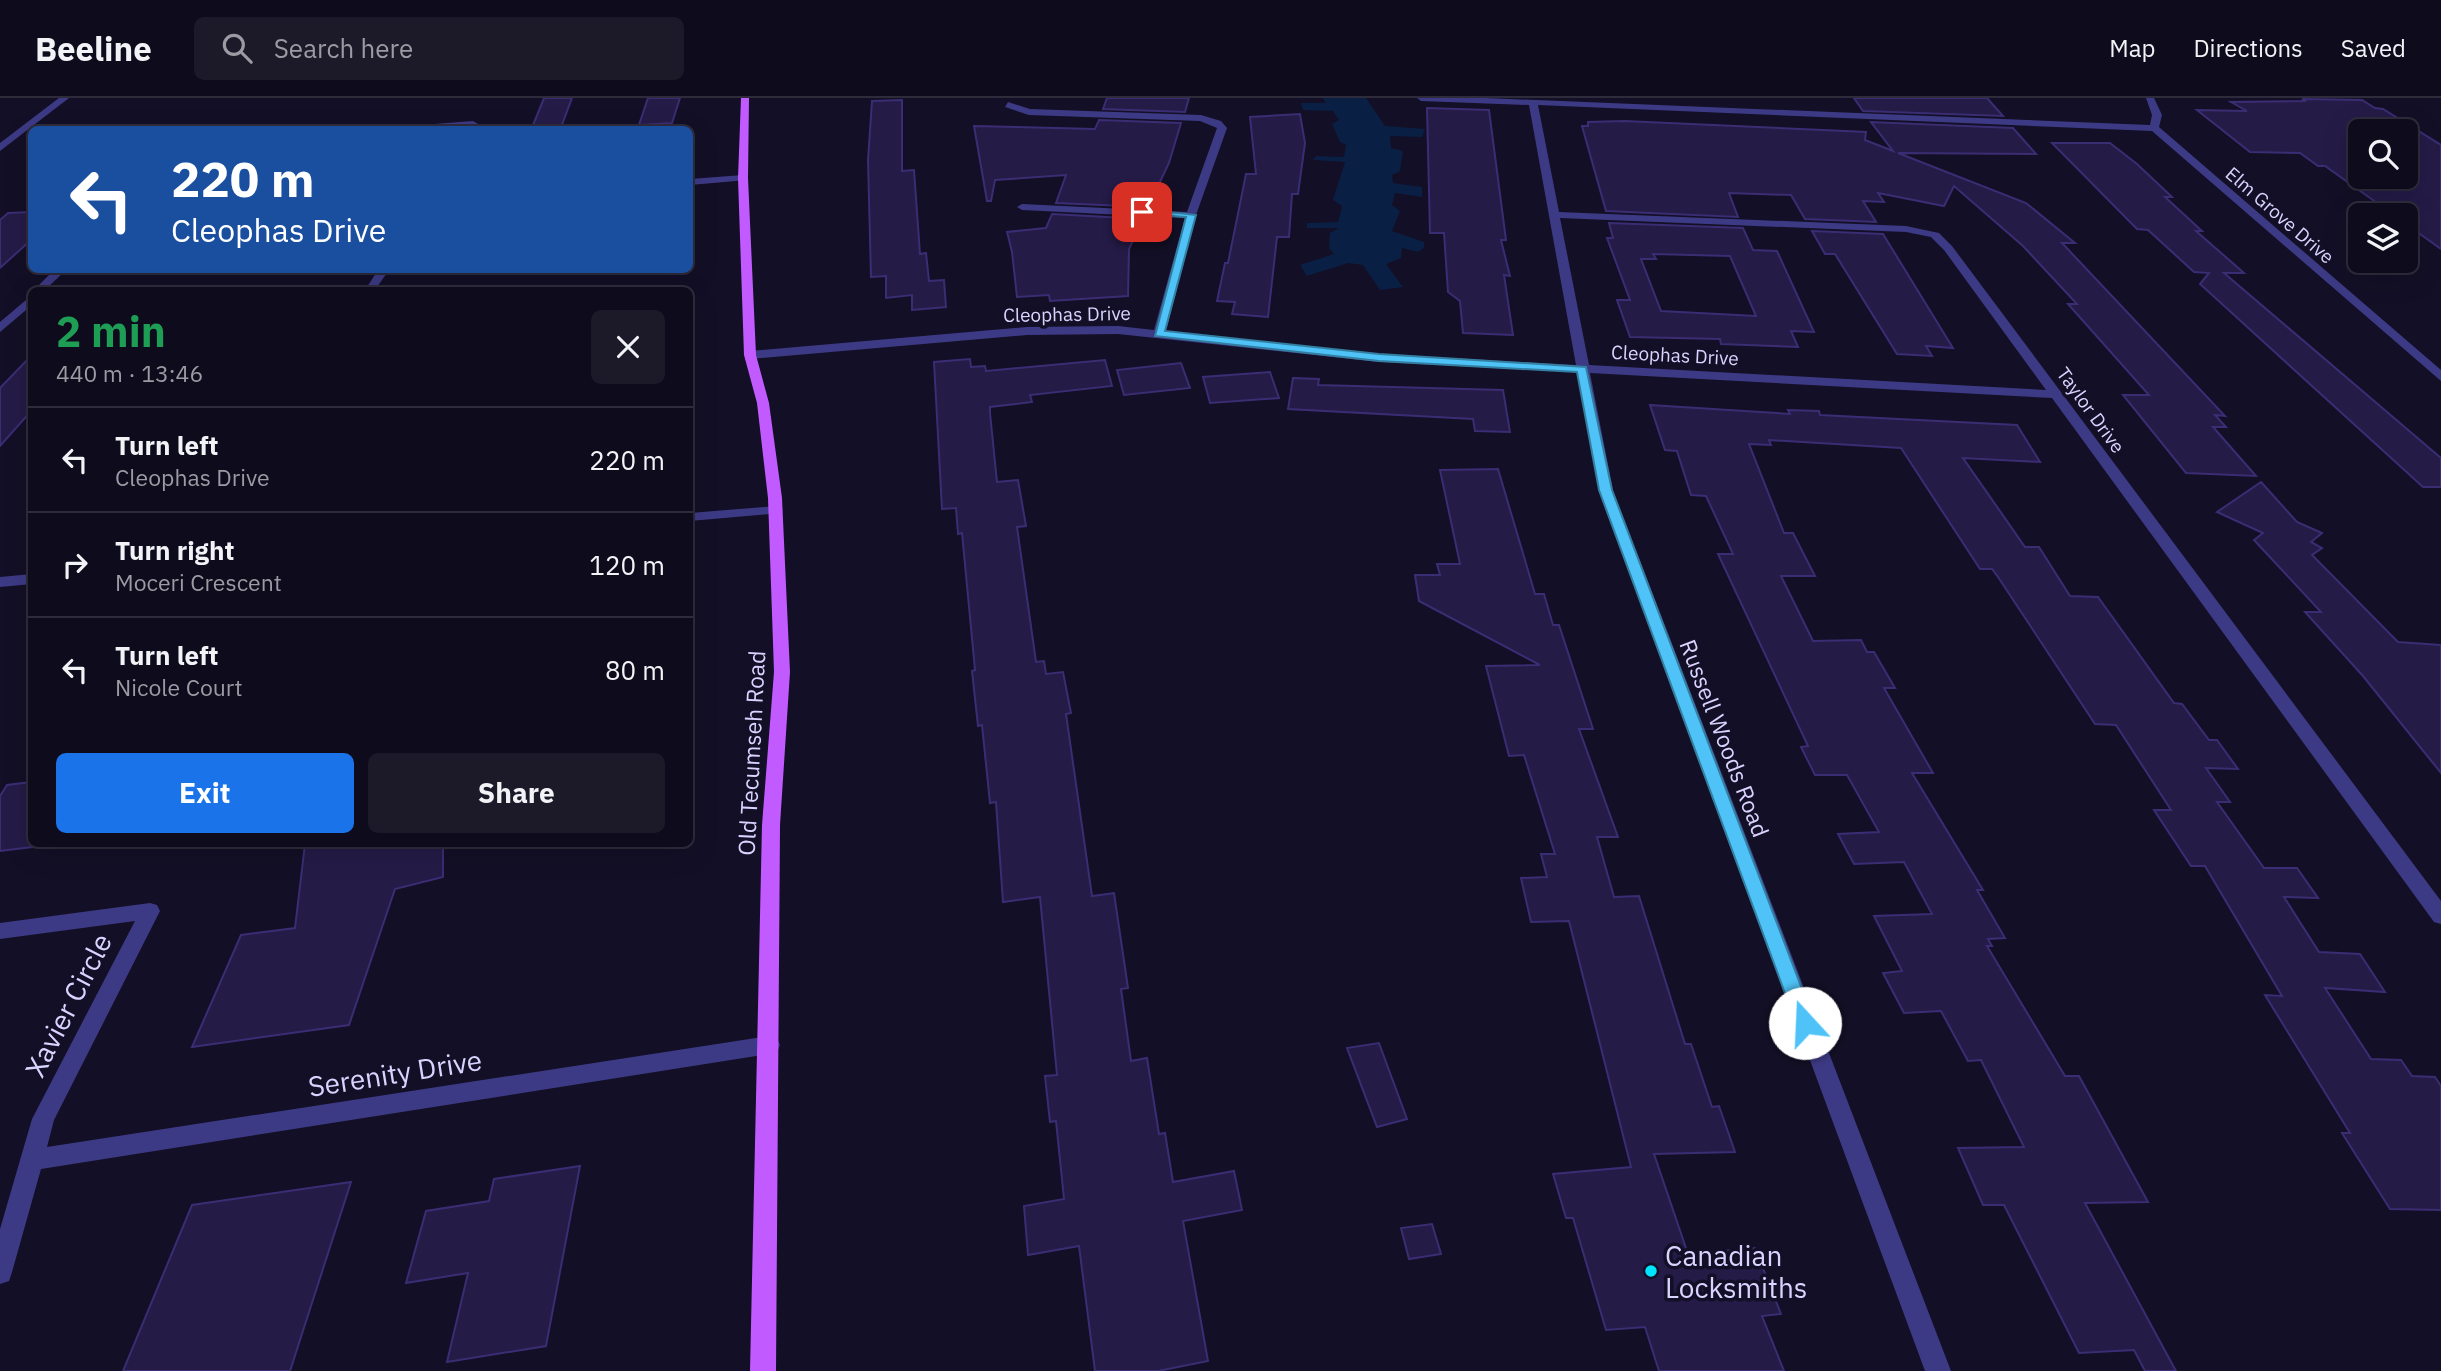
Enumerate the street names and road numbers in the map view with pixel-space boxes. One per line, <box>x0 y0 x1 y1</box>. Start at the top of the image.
street label: Elm Grove Drive <box>2221 161 2339 269</box>
street label: Cleophas Drive <box>1003 301 1131 327</box>
street label: Cleophas Drive <box>1611 340 1739 370</box>
street label: Taylor Drive <box>2052 362 2130 458</box>
street label: Russell Woods Road <box>1673 635 1777 841</box>
street label: Old Tecumseh Road <box>731 650 771 856</box>
street label: Xavier Circle <box>16 927 120 1083</box>
street label: Serenity Drive <box>305 1041 485 1105</box>

